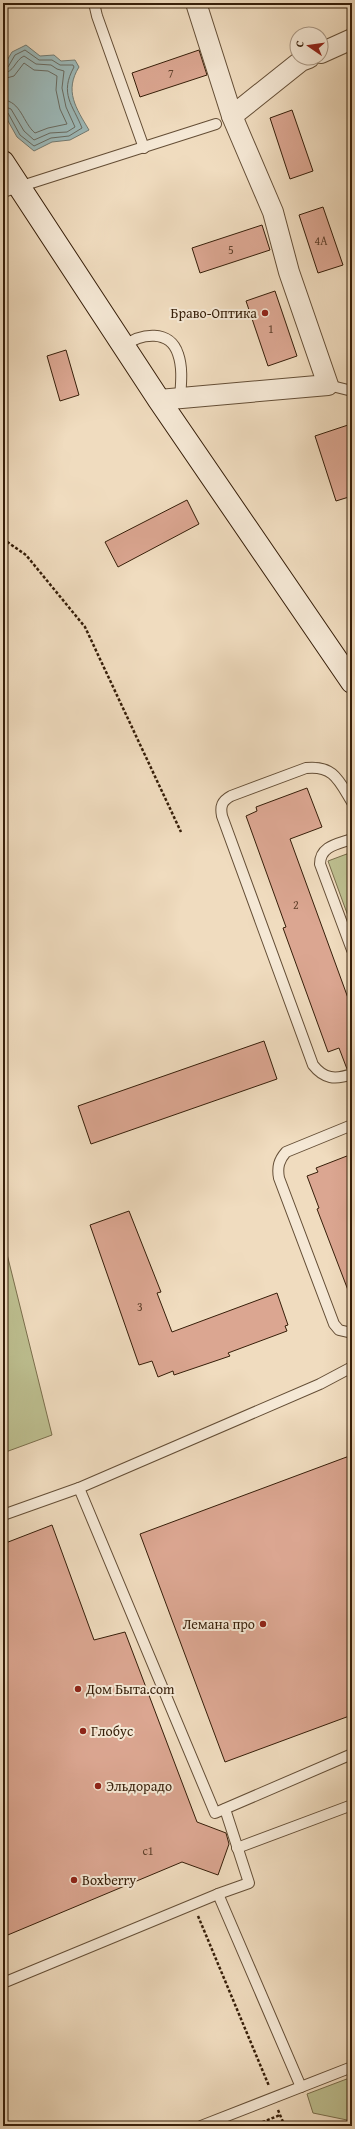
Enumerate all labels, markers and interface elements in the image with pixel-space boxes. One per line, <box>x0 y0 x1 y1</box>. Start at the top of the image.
north arrow <box>289 26 329 66</box>
text: С <box>291 39 308 49</box>
house number: 7 <box>168 65 174 82</box>
house number: 4А <box>314 232 328 249</box>
house number: 5 <box>228 241 234 258</box>
place label: Браво-Оптика <box>171 303 257 323</box>
marker: Браво-Оптика <box>260 308 270 318</box>
house number: 1 <box>268 320 274 337</box>
house number: 2 <box>293 896 299 913</box>
house number: 3 <box>137 1298 143 1315</box>
place label: Лемана про <box>182 1614 255 1634</box>
marker: Лемана про <box>258 1619 268 1629</box>
place label: Дом Быта.com <box>85 1679 175 1699</box>
marker: Дом Быта.com <box>73 1684 83 1694</box>
place label: Глобус <box>91 1721 133 1741</box>
marker: Глобус <box>78 1726 88 1736</box>
place label: Эльдорадо <box>106 1776 172 1796</box>
marker: Эльдорадо <box>93 1781 103 1791</box>
house number: с1 <box>142 1842 154 1859</box>
place label: Boxberry <box>82 1870 136 1890</box>
marker: Boxberry <box>69 1875 79 1885</box>

